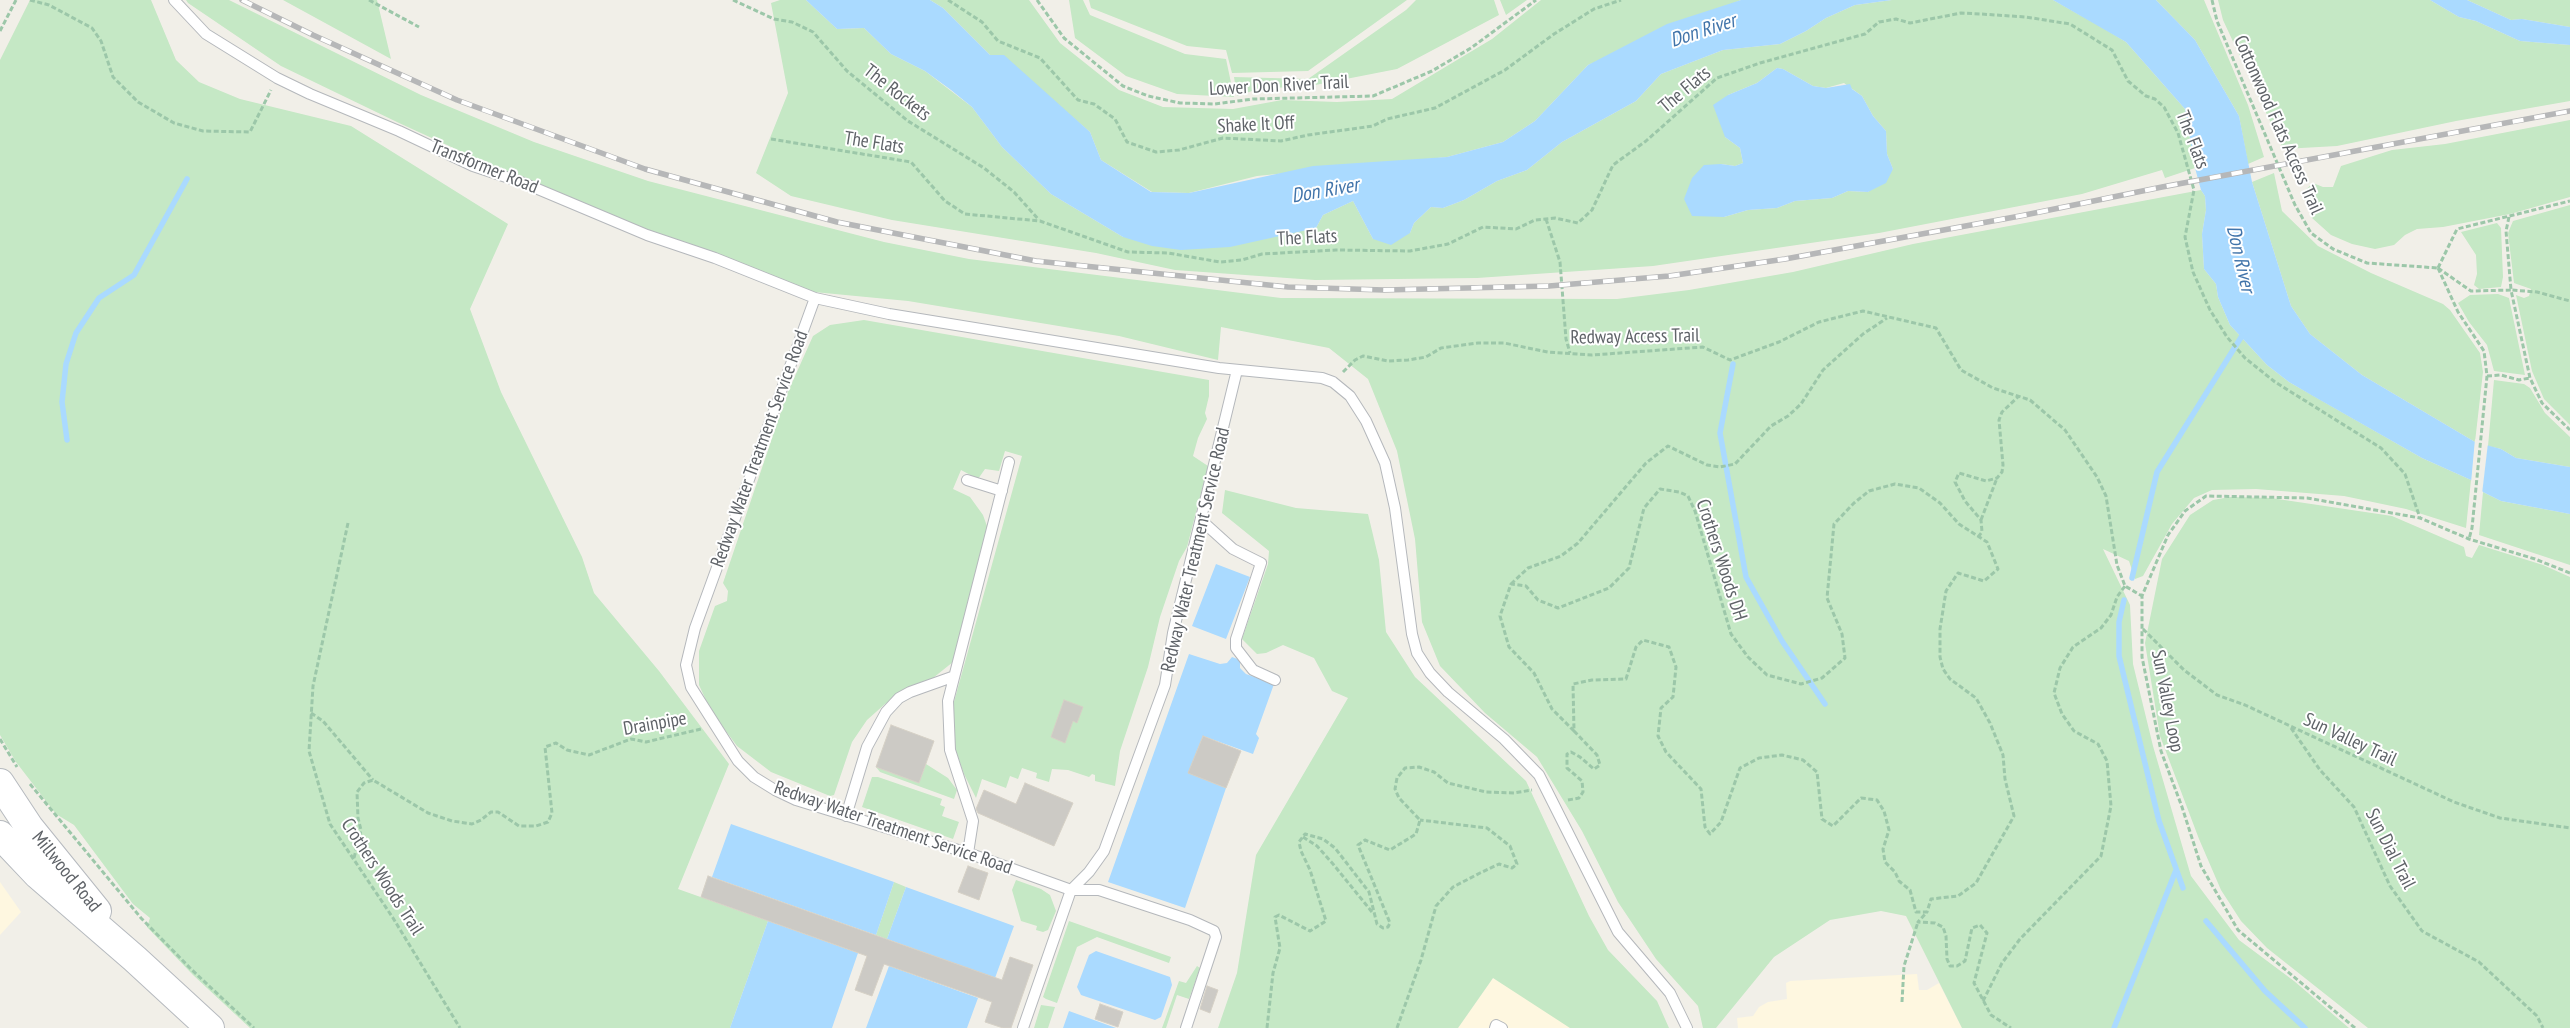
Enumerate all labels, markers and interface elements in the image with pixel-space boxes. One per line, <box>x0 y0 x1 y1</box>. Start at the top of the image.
water label: Don River <box>1667 9 1739 53</box>
street label: Cottonwood Flats Access Trail <box>2228 32 2328 218</box>
street label: The Rockets <box>859 60 935 126</box>
street label: The Flats <box>1655 62 1715 118</box>
street label: Lower Don River Trail <box>1209 71 1349 101</box>
street label: The Flats <box>2171 108 2213 172</box>
street label: Shake It Off <box>1217 112 1295 138</box>
street label: The Flats <box>842 127 906 159</box>
street label: Transformer Road <box>427 135 541 199</box>
water label: Don River <box>1290 173 1360 209</box>
water label: Don River <box>2221 223 2259 295</box>
street label: The Flats <box>1276 225 1338 251</box>
street label: Redway Access Trail <box>1570 324 1700 350</box>
street label: Redway Water Treatment Service Road <box>706 328 814 570</box>
street label: Redway Water Treatment Service Road <box>1157 425 1235 675</box>
street label: Crothers Woods DH <box>1691 496 1751 624</box>
street label: Sun Valley Loop <box>2146 648 2188 754</box>
street label: Drainpipe <box>622 707 688 741</box>
street label: Sun Valley Trail <box>2300 709 2400 771</box>
street label: Redway Water Treatment Service Road <box>771 776 1015 880</box>
street label: Sun Dial Trail <box>2360 805 2420 893</box>
street label: Crothers Woods Trail <box>336 814 428 940</box>
street label: Millwood Road <box>27 827 105 917</box>

